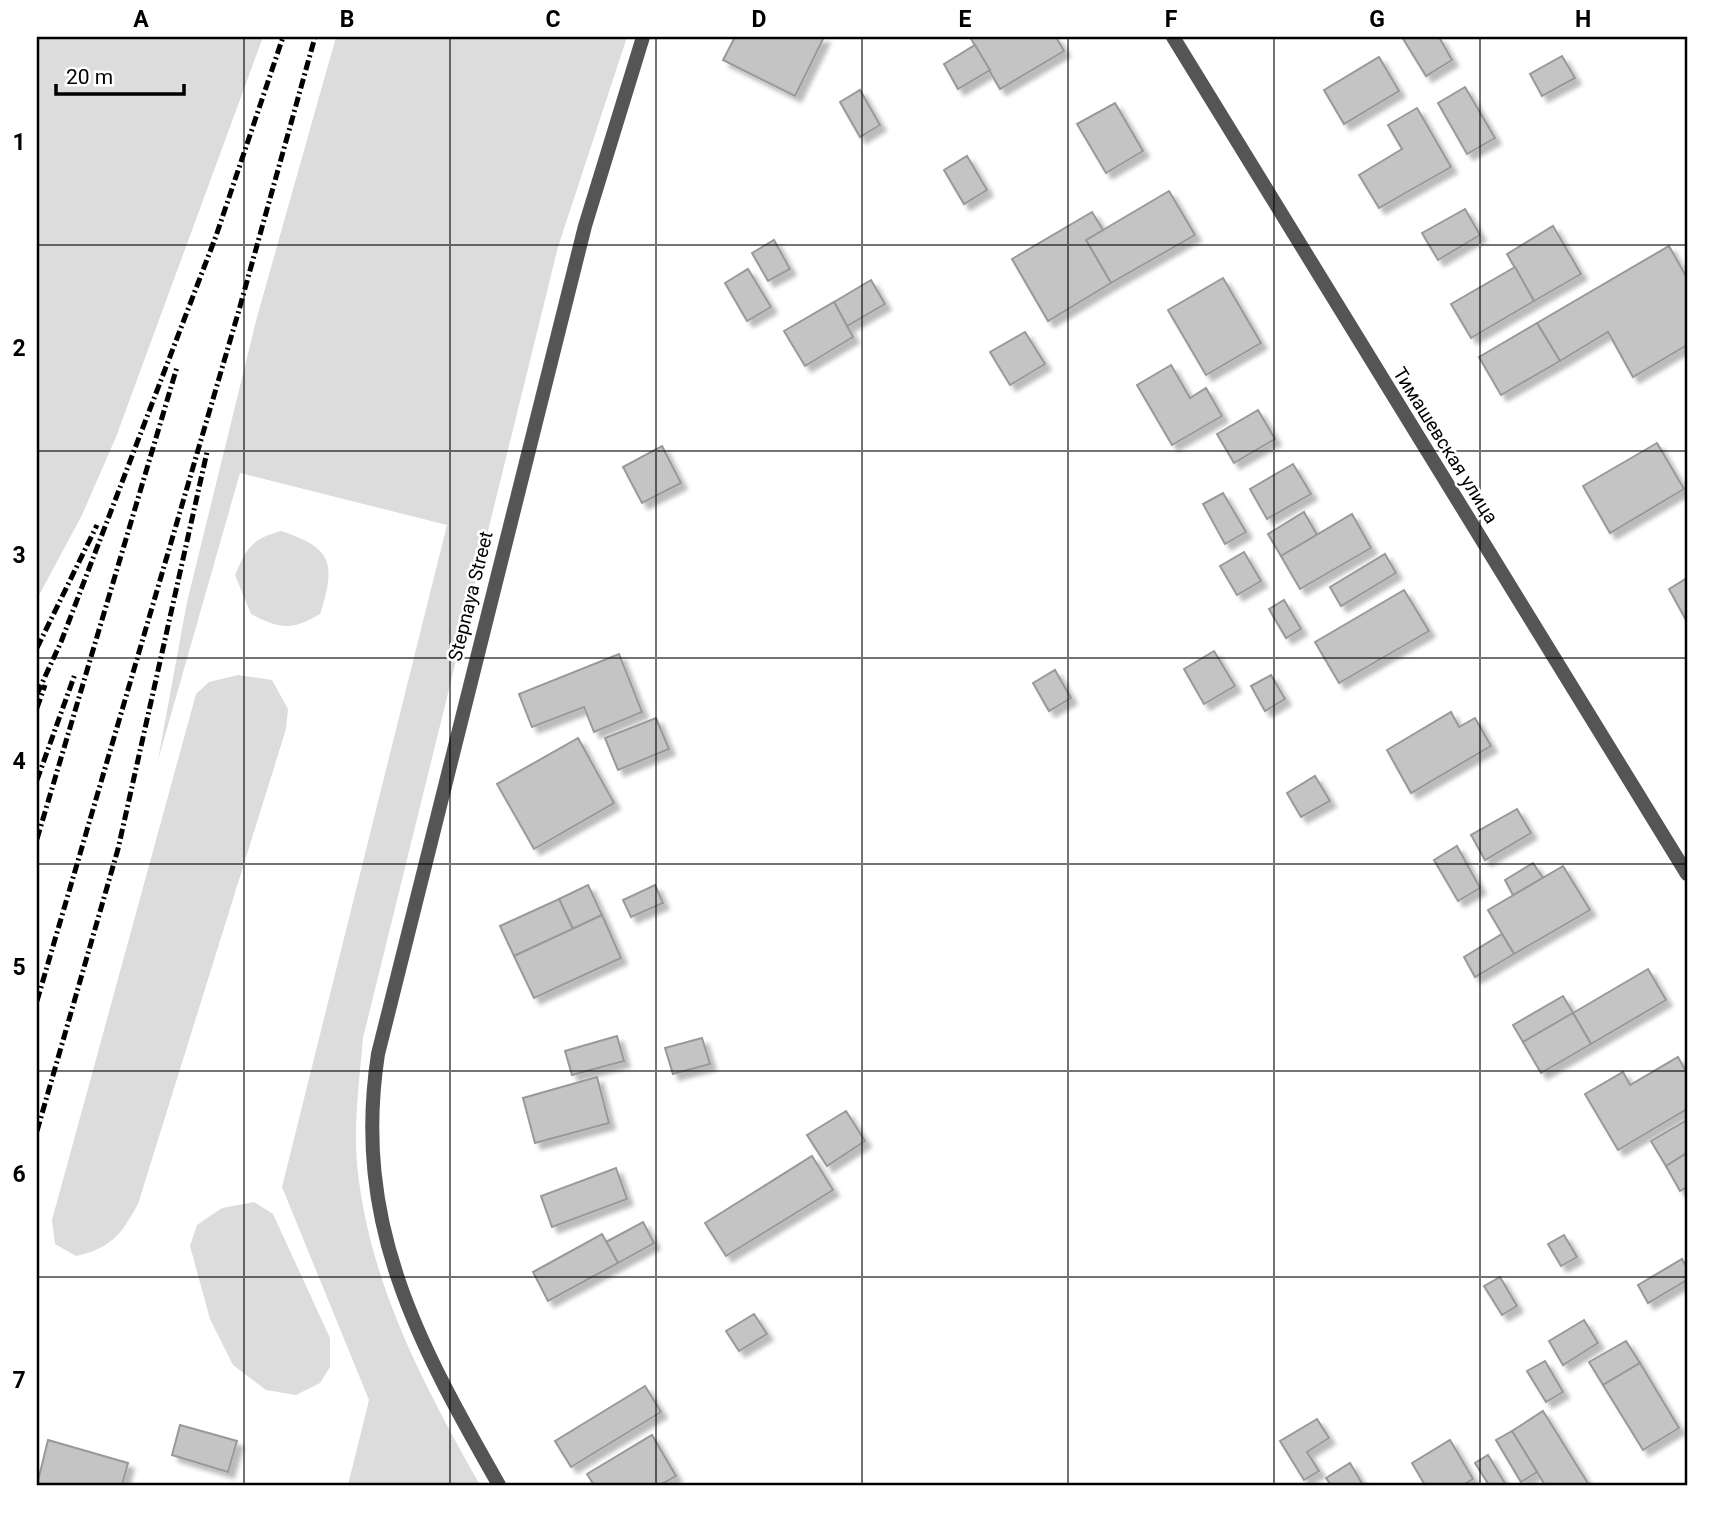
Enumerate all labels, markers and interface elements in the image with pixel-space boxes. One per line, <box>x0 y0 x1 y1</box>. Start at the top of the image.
text: A <box>133 6 149 33</box>
text: B <box>340 6 354 33</box>
text: C <box>545 6 561 33</box>
text: D <box>752 6 766 33</box>
text: E <box>959 6 972 33</box>
text: F <box>1165 6 1178 33</box>
text: G <box>1369 6 1385 33</box>
text: H <box>1575 6 1591 33</box>
scale bar <box>56 52 184 96</box>
text: 20 m <box>66 65 113 89</box>
text: 1 <box>12 129 26 156</box>
text: 2 <box>12 335 26 362</box>
street label: Тимашевская улица <box>1388 363 1503 528</box>
street label: Stepnaya Street <box>443 529 498 663</box>
text: 3 <box>12 542 26 569</box>
text: 4 <box>12 748 26 775</box>
text: 5 <box>12 954 26 981</box>
text: 6 <box>12 1161 26 1188</box>
text: 7 <box>12 1367 26 1394</box>

